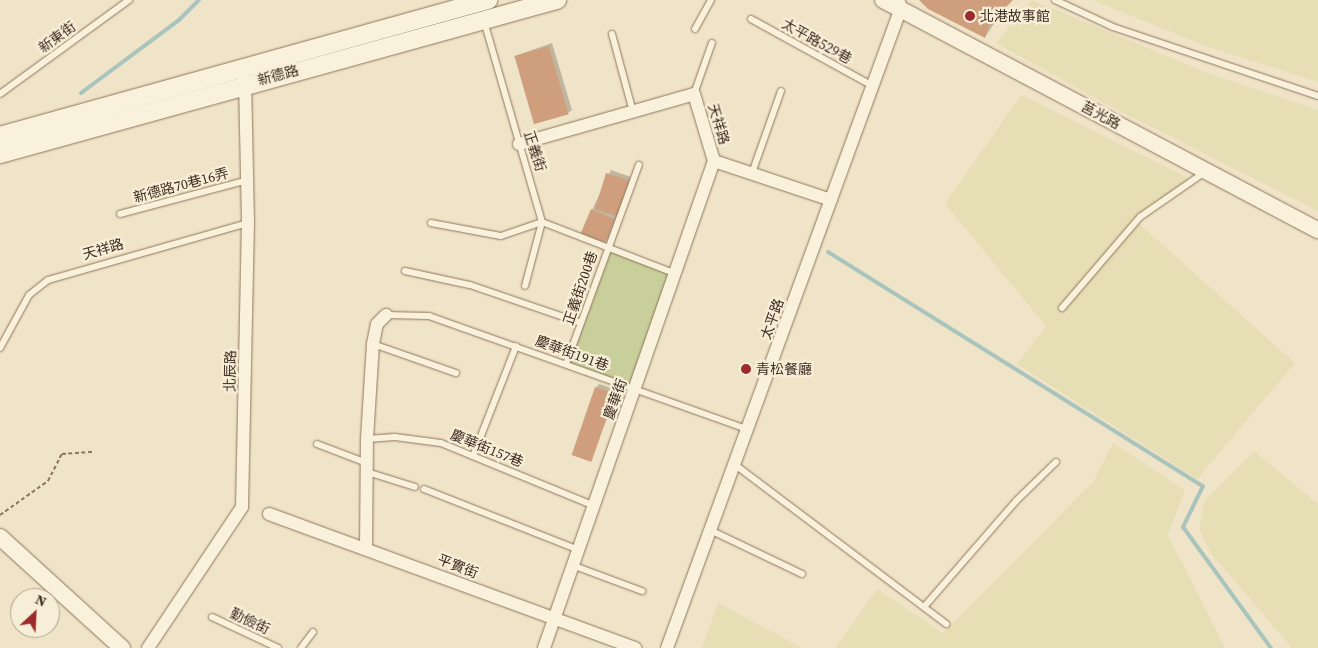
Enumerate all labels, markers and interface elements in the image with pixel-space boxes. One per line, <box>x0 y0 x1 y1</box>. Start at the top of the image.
place label: 北港故事館 <box>980 8 1050 24</box>
marker: 北港故事館 <box>964 10 976 22</box>
street label: 太平路529巷 <box>779 15 855 67</box>
street label: 新東街 <box>35 18 79 56</box>
street label: 新德路 <box>256 61 300 89</box>
street label: 莒光路 <box>1079 98 1123 132</box>
street label: 天祥路 <box>705 101 733 147</box>
street label: 正義街 <box>521 128 549 174</box>
street label: 新德路70巷16弄 <box>131 164 231 206</box>
street label: 天祥路 <box>80 235 126 263</box>
street label: 正義街200巷 <box>560 249 600 327</box>
street label: 太平路 <box>757 296 787 342</box>
street label: 慶華街191巷 <box>533 332 611 374</box>
street label: 北辰路 <box>221 350 239 392</box>
place label: 青松餐廳 <box>756 361 812 377</box>
marker: 青松餐廳 <box>740 363 752 375</box>
street label: 慶華街 <box>600 376 630 422</box>
street label: 慶華街157巷 <box>448 426 526 470</box>
street label: 平實街 <box>435 551 481 581</box>
north arrow <box>10 588 60 638</box>
text: N <box>32 589 50 612</box>
street label: 勤儉街 <box>227 605 273 637</box>

